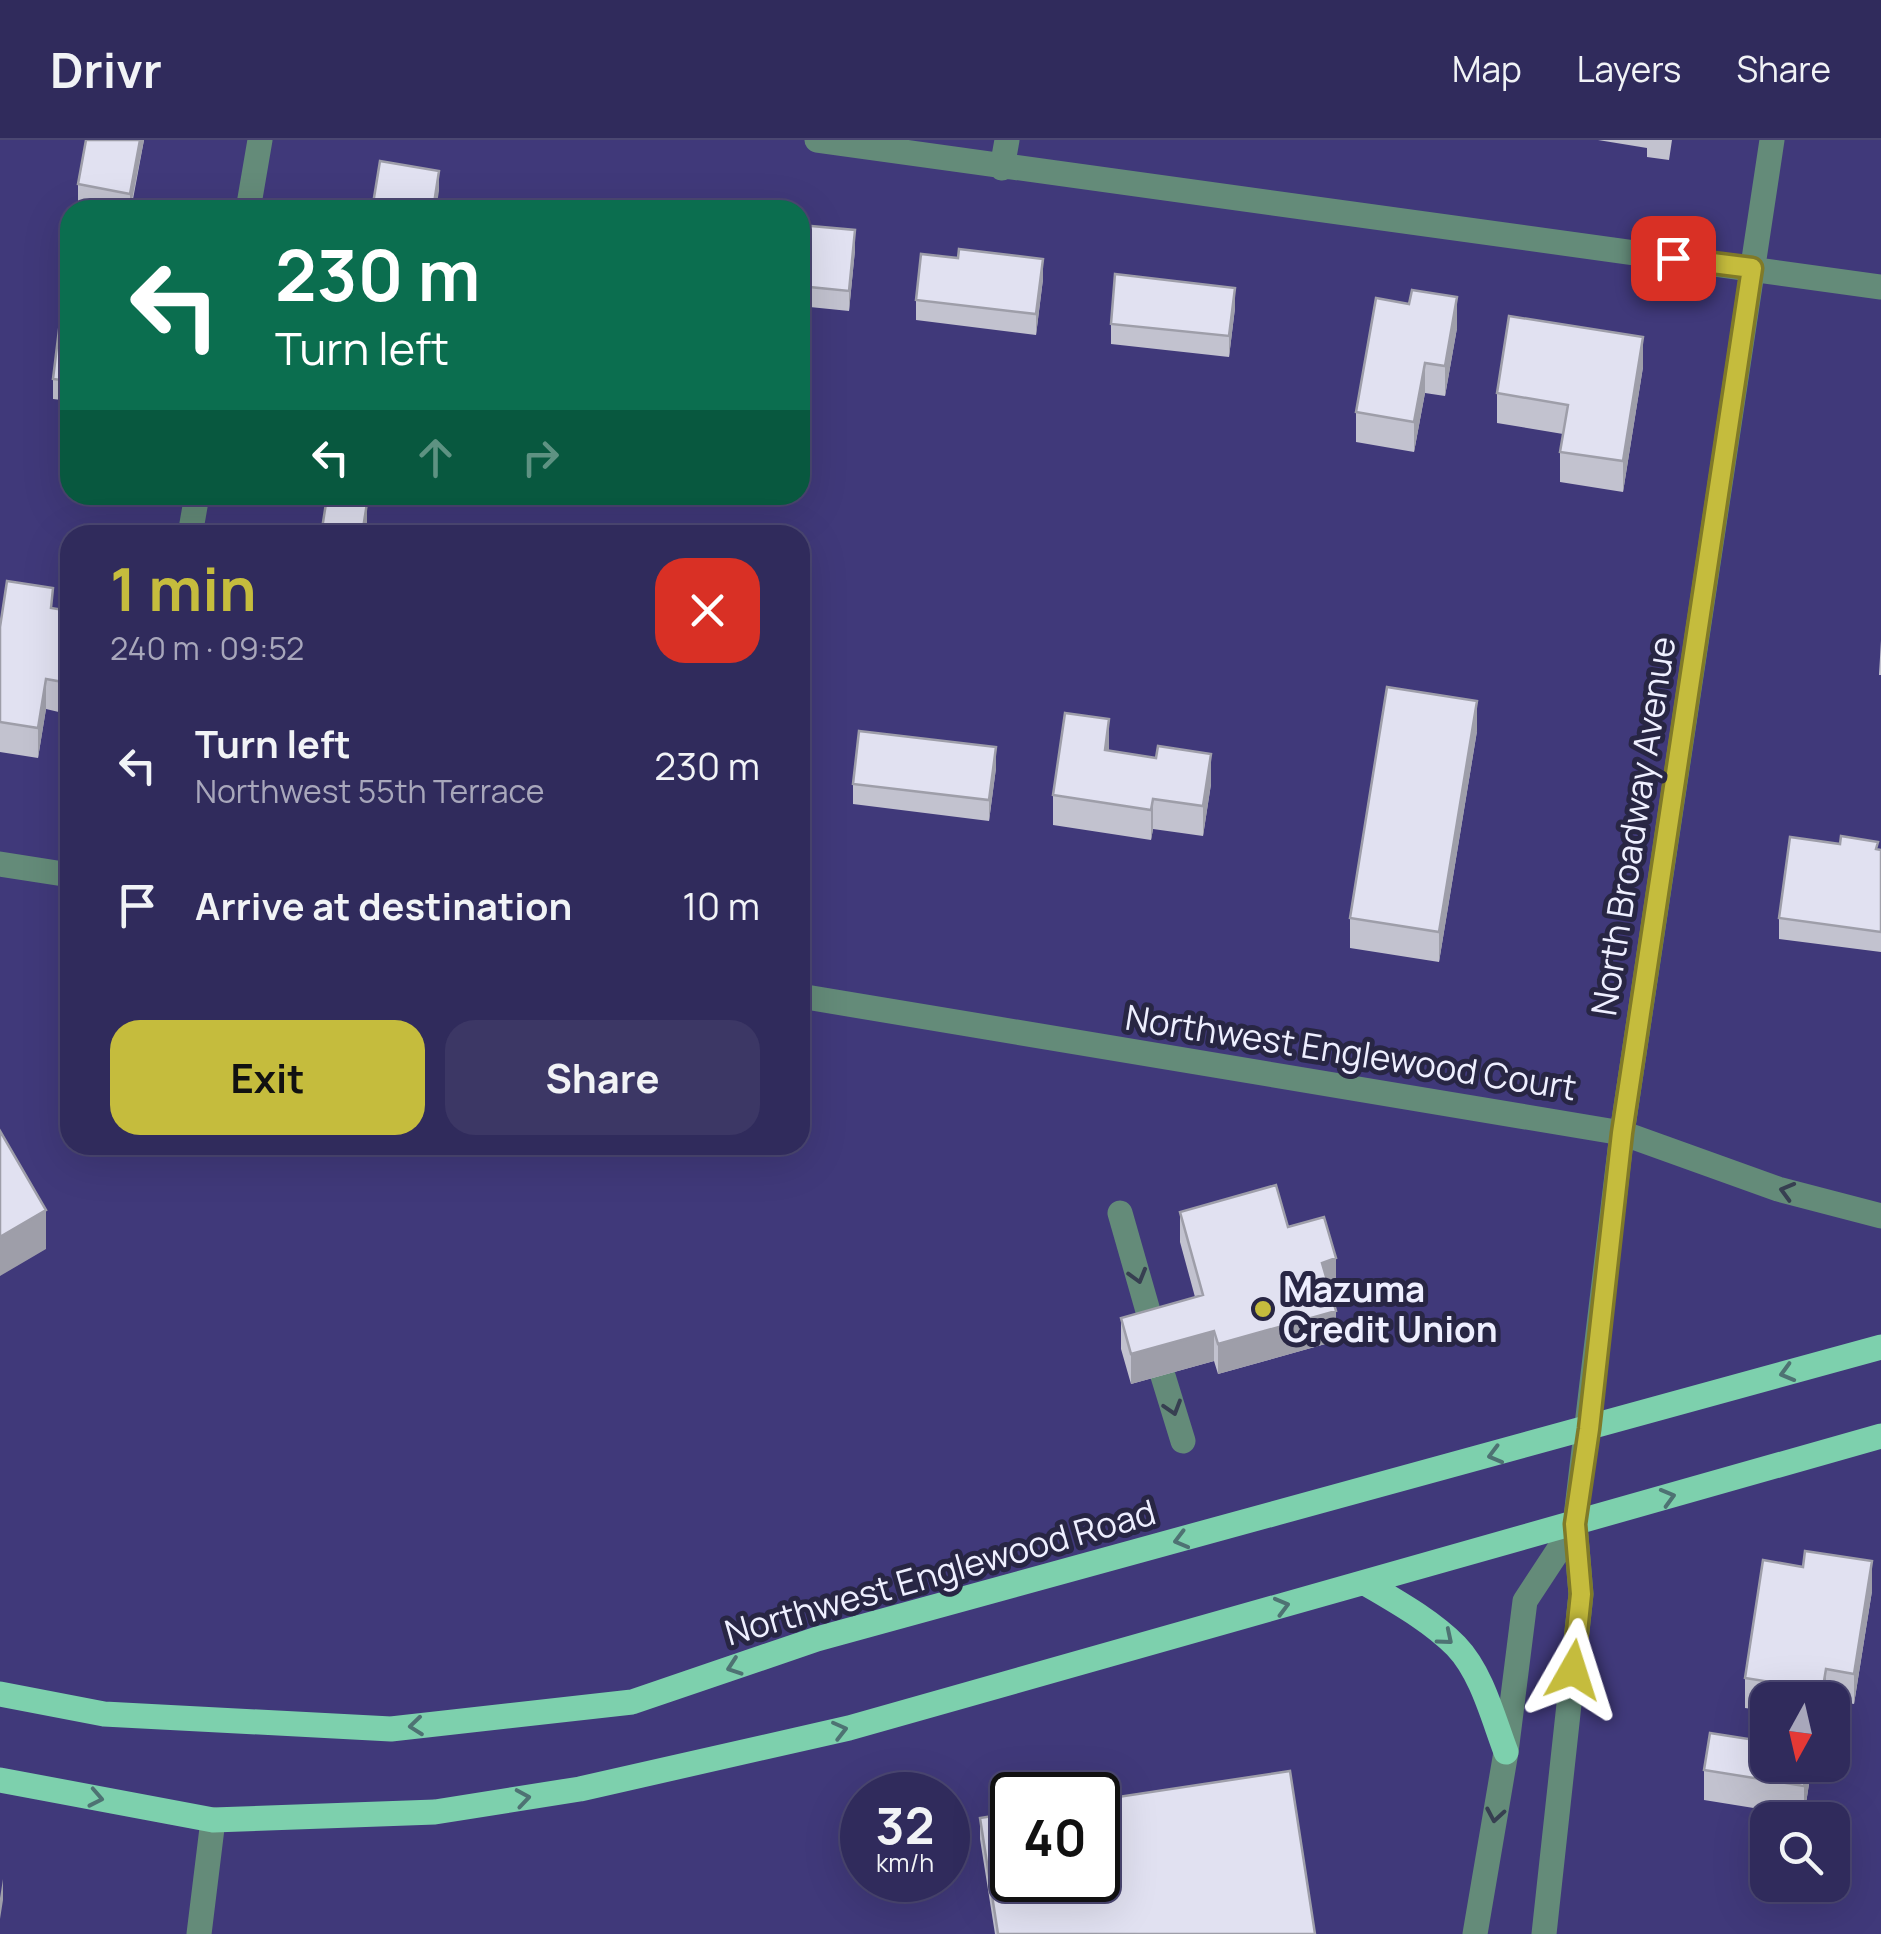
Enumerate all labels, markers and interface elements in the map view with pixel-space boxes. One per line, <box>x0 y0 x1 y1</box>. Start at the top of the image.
text: Drivr <box>50 37 162 102</box>
text: Map <box>1452 45 1522 93</box>
text: Layers <box>1577 45 1681 93</box>
text: Share <box>1736 45 1831 93</box>
pin <box>1631 216 1716 301</box>
text: 230 m <box>275 226 480 322</box>
icon: arrive <box>1646 231 1701 286</box>
icon: left <box>110 240 240 370</box>
text: Turn left <box>275 317 449 379</box>
icon: left <box>303 430 358 485</box>
icon: ahead <box>408 430 463 485</box>
icon: right <box>513 430 568 485</box>
text: 1 min <box>110 547 257 629</box>
button: close <box>655 558 760 663</box>
text: 240 m · 09:52 <box>110 626 304 670</box>
street label: North Broadway Avenue <box>1579 633 1687 1019</box>
text: Turn left <box>195 717 351 769</box>
icon: left <box>110 738 165 793</box>
text: 230 m <box>654 739 760 791</box>
text: Northwest 55th Terrace <box>195 769 544 813</box>
icon: arrive <box>110 878 165 933</box>
text: Arrive at destination <box>195 879 572 931</box>
text: 10 m <box>682 879 760 931</box>
street label: Northwest Englewood Court <box>1122 993 1580 1111</box>
button: Exit <box>110 1020 425 1135</box>
button: Share <box>445 1020 760 1135</box>
one-way arrow <box>1779 1182 1796 1203</box>
place label: Mazuma Credit Union <box>1283 1265 1498 1353</box>
one-way arrow <box>1126 1267 1147 1284</box>
marker: Mazuma Credit Union <box>1252 1298 1274 1320</box>
one-way arrow <box>1779 1361 1796 1382</box>
one-way arrow <box>1161 1399 1182 1416</box>
one-way arrow <box>1486 1443 1504 1464</box>
street label: Northwest Englewood Road <box>719 1487 1161 1657</box>
one-way arrow <box>1659 1488 1676 1509</box>
one-way arrow <box>1173 1528 1190 1549</box>
one-way arrow <box>1273 1596 1290 1617</box>
position arrow <box>1521 1618 1625 1722</box>
one-way arrow <box>1434 1626 1452 1644</box>
one-way arrow <box>726 1655 743 1676</box>
north arrow <box>1750 1682 1850 1782</box>
map controls <box>1750 1682 1850 1902</box>
one-way arrow <box>407 1715 423 1736</box>
one-way arrow <box>831 1721 848 1742</box>
speed limit sign: 40 <box>990 1772 1120 1902</box>
one-way arrow <box>88 1787 104 1808</box>
one-way arrow <box>514 1789 531 1810</box>
text: 32 <box>876 1791 934 1859</box>
button: search <box>1750 1802 1850 1902</box>
one-way arrow <box>1485 1807 1506 1824</box>
text: km/h <box>876 1845 934 1880</box>

